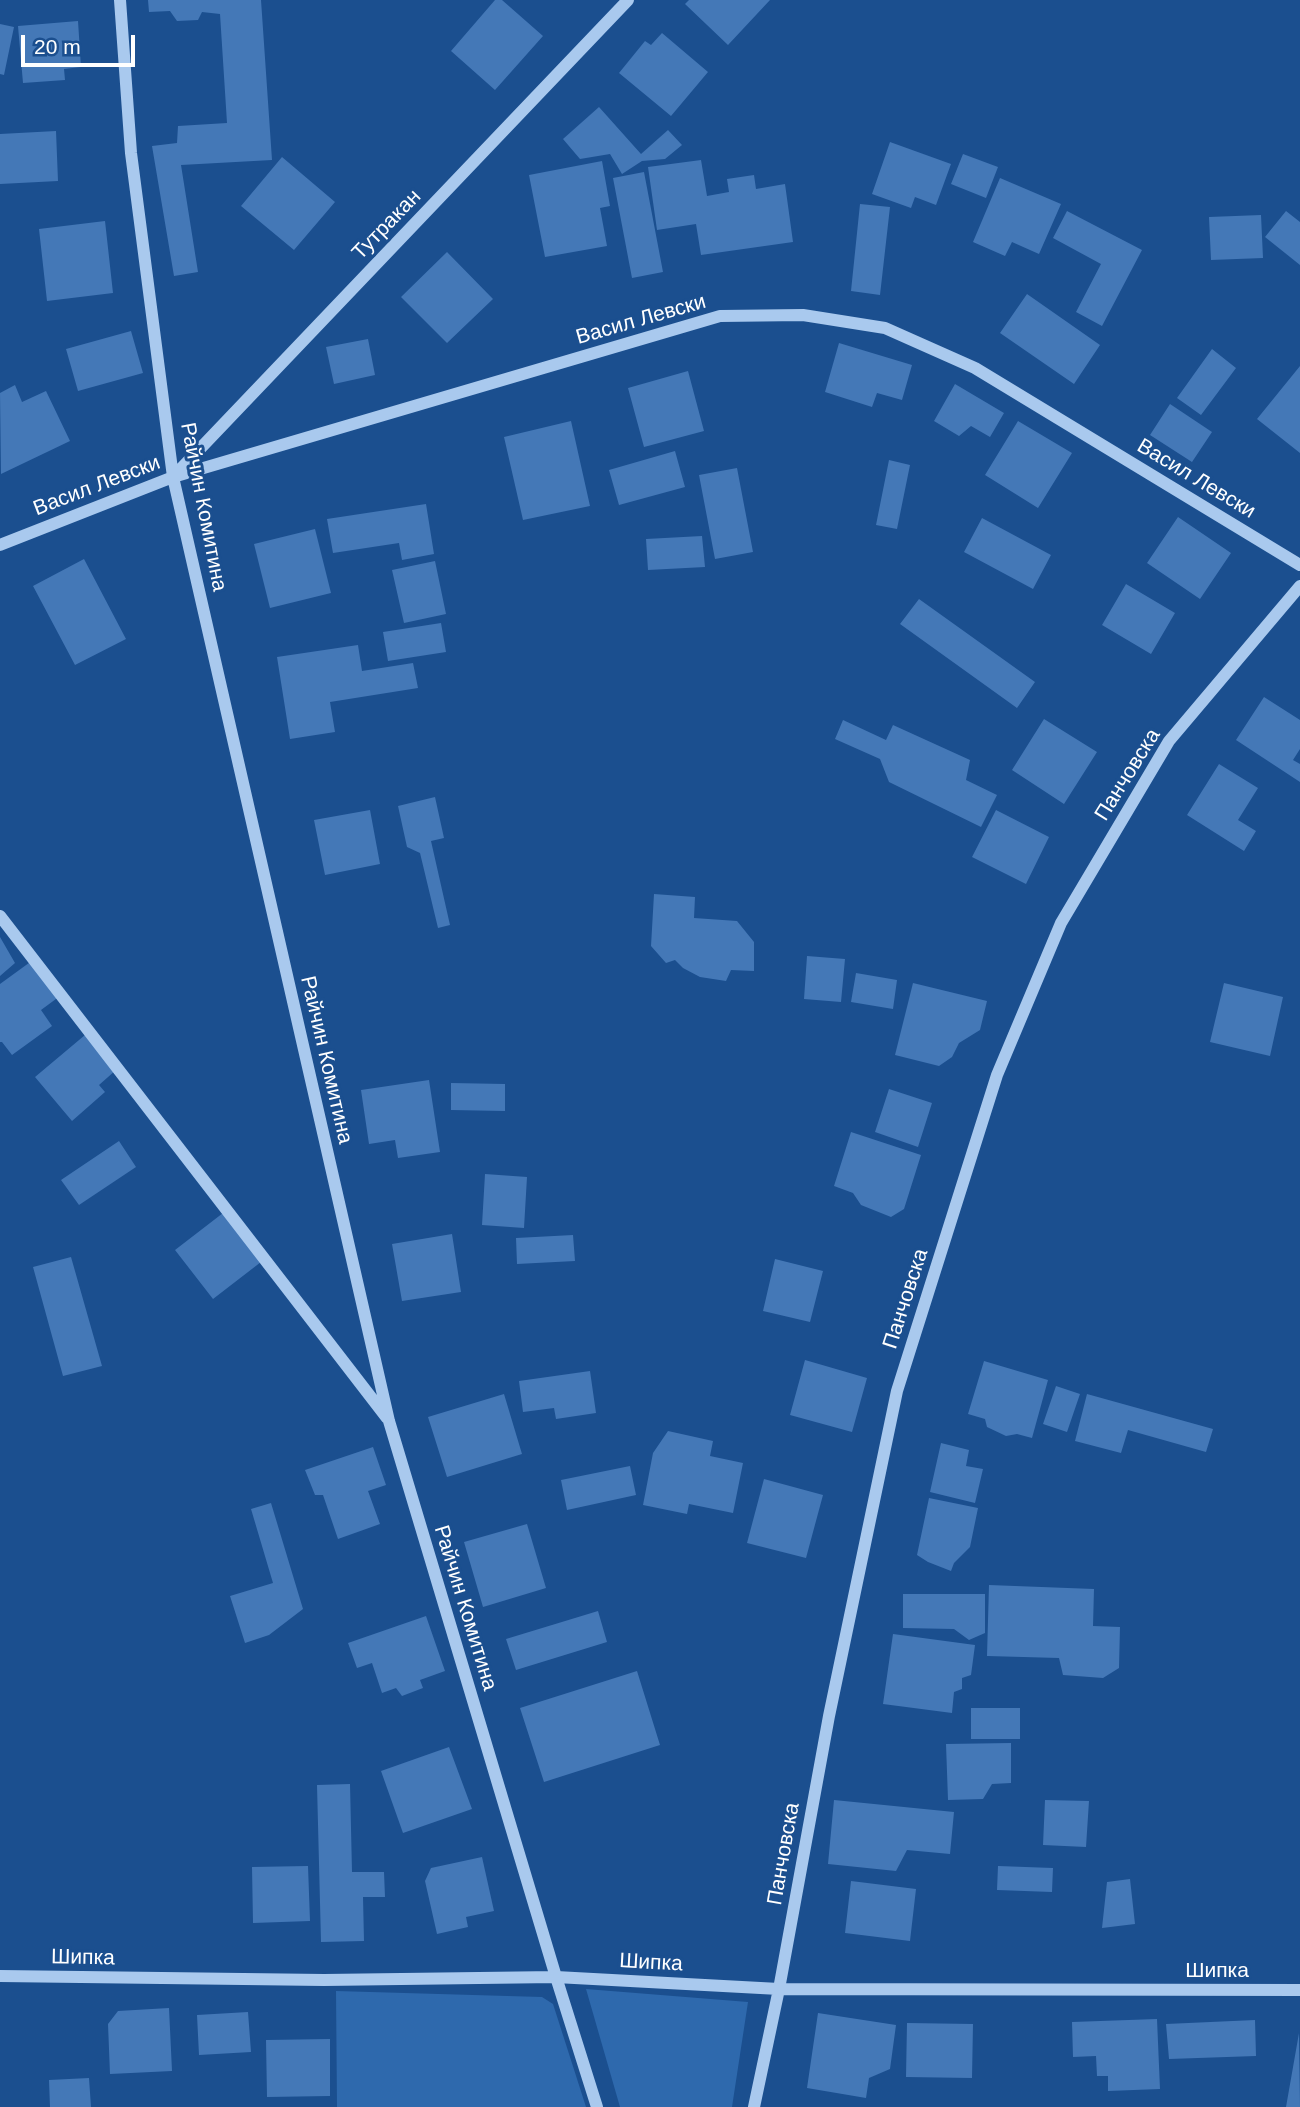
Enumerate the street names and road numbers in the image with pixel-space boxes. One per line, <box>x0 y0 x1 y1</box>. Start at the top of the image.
street label: Тутракан <box>347 185 427 265</box>
street label: Васил Левски <box>573 289 709 351</box>
street label: Райчин Комитина <box>174 420 232 594</box>
street label: Васил Левски <box>1132 434 1260 524</box>
street label: Васил Левски <box>30 450 164 522</box>
street label: Панчовска <box>1090 724 1166 826</box>
street label: Райчин Комитина <box>294 974 358 1146</box>
street label: Панчовска <box>878 1246 934 1352</box>
street label: Райчин Комитина <box>428 1522 502 1694</box>
street label: Панчовска <box>763 1801 805 1907</box>
street label: Шипка <box>51 1945 115 1971</box>
street label: Шипка <box>619 1949 683 1977</box>
street label: Шипка <box>1185 1958 1249 1984</box>

